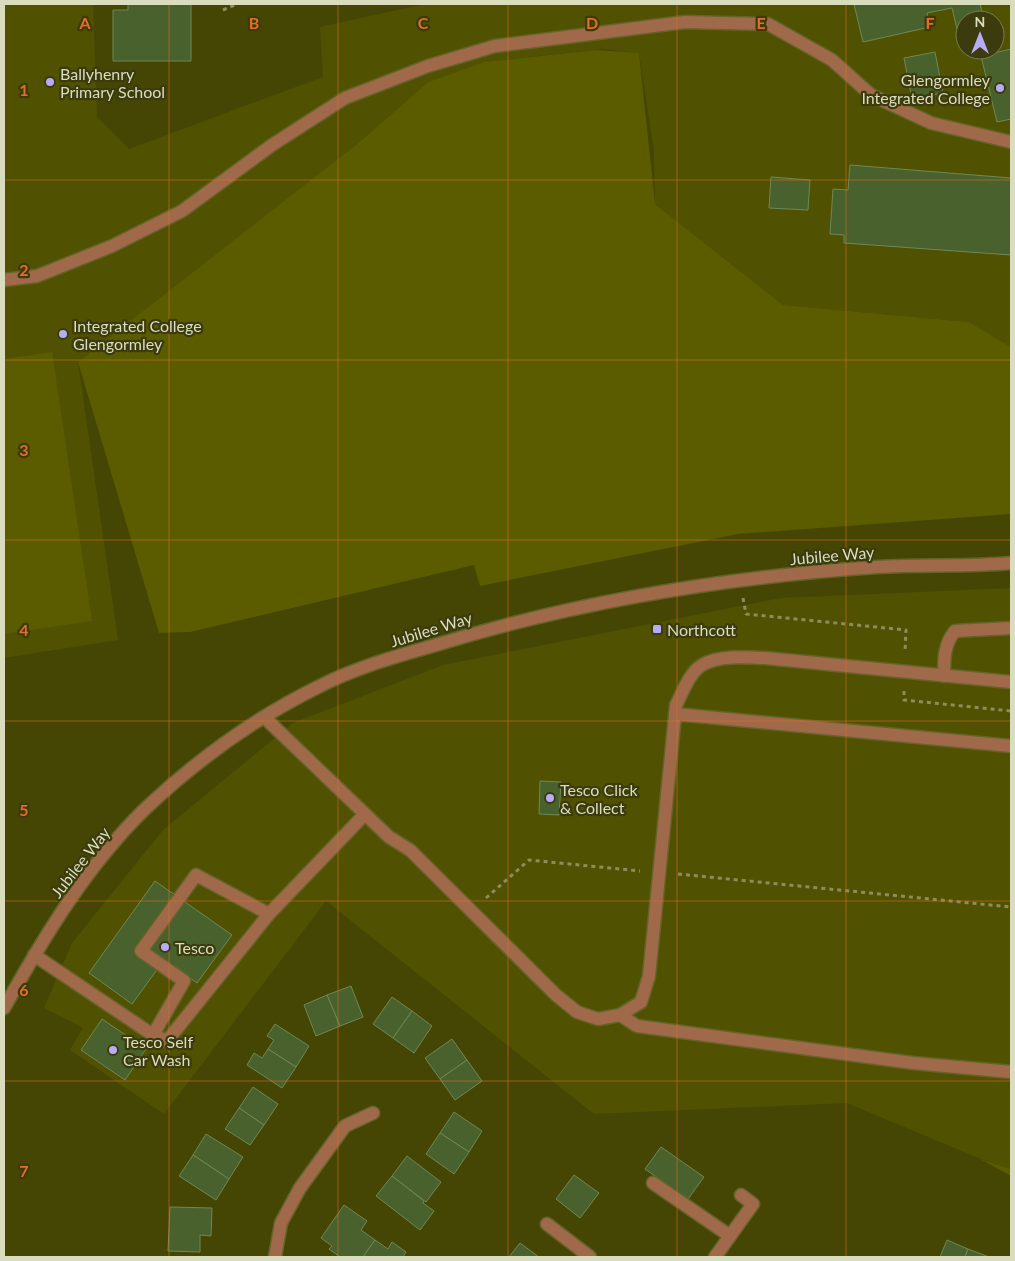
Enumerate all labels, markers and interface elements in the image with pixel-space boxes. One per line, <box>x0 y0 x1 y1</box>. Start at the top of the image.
north arrow <box>955 10 1005 60</box>
text: A <box>78 13 91 32</box>
text: B <box>249 13 259 32</box>
text: C <box>418 13 429 32</box>
text: D <box>586 13 598 32</box>
text: E <box>756 13 766 32</box>
text: F <box>925 13 935 32</box>
text: N <box>975 13 985 30</box>
place label: Ballyhenry Primary School <box>60 64 165 101</box>
place label: Glengormley Integrated College <box>861 70 991 107</box>
marker: Ballyhenry Primary School <box>44 76 56 88</box>
text: 1 <box>19 80 29 99</box>
marker: Glengormley Integrated College <box>994 82 1006 94</box>
text: 2 <box>19 260 29 279</box>
place label: Integrated College Glengormley <box>73 316 202 353</box>
marker: Integrated College Glengormley <box>57 328 69 340</box>
text: 3 <box>19 440 29 459</box>
street label: Jubilee Way <box>789 542 876 568</box>
street label: Jubilee Way <box>388 607 475 650</box>
text: 4 <box>19 620 29 639</box>
place label: Northcott <box>667 620 736 639</box>
marker: Northcott <box>651 623 663 635</box>
place label: Tesco Click & Collect <box>560 780 638 817</box>
marker: Tesco Click & Collect <box>544 792 556 804</box>
text: 5 <box>19 800 29 819</box>
street label: Jubilee Way <box>47 822 114 901</box>
place label: Tesco <box>175 938 214 957</box>
marker: Tesco <box>159 941 171 953</box>
text: 6 <box>19 980 29 999</box>
place label: Tesco Self Car Wash <box>123 1032 193 1069</box>
marker: Tesco Self Car Wash <box>107 1044 119 1056</box>
text: 7 <box>19 1161 29 1180</box>

